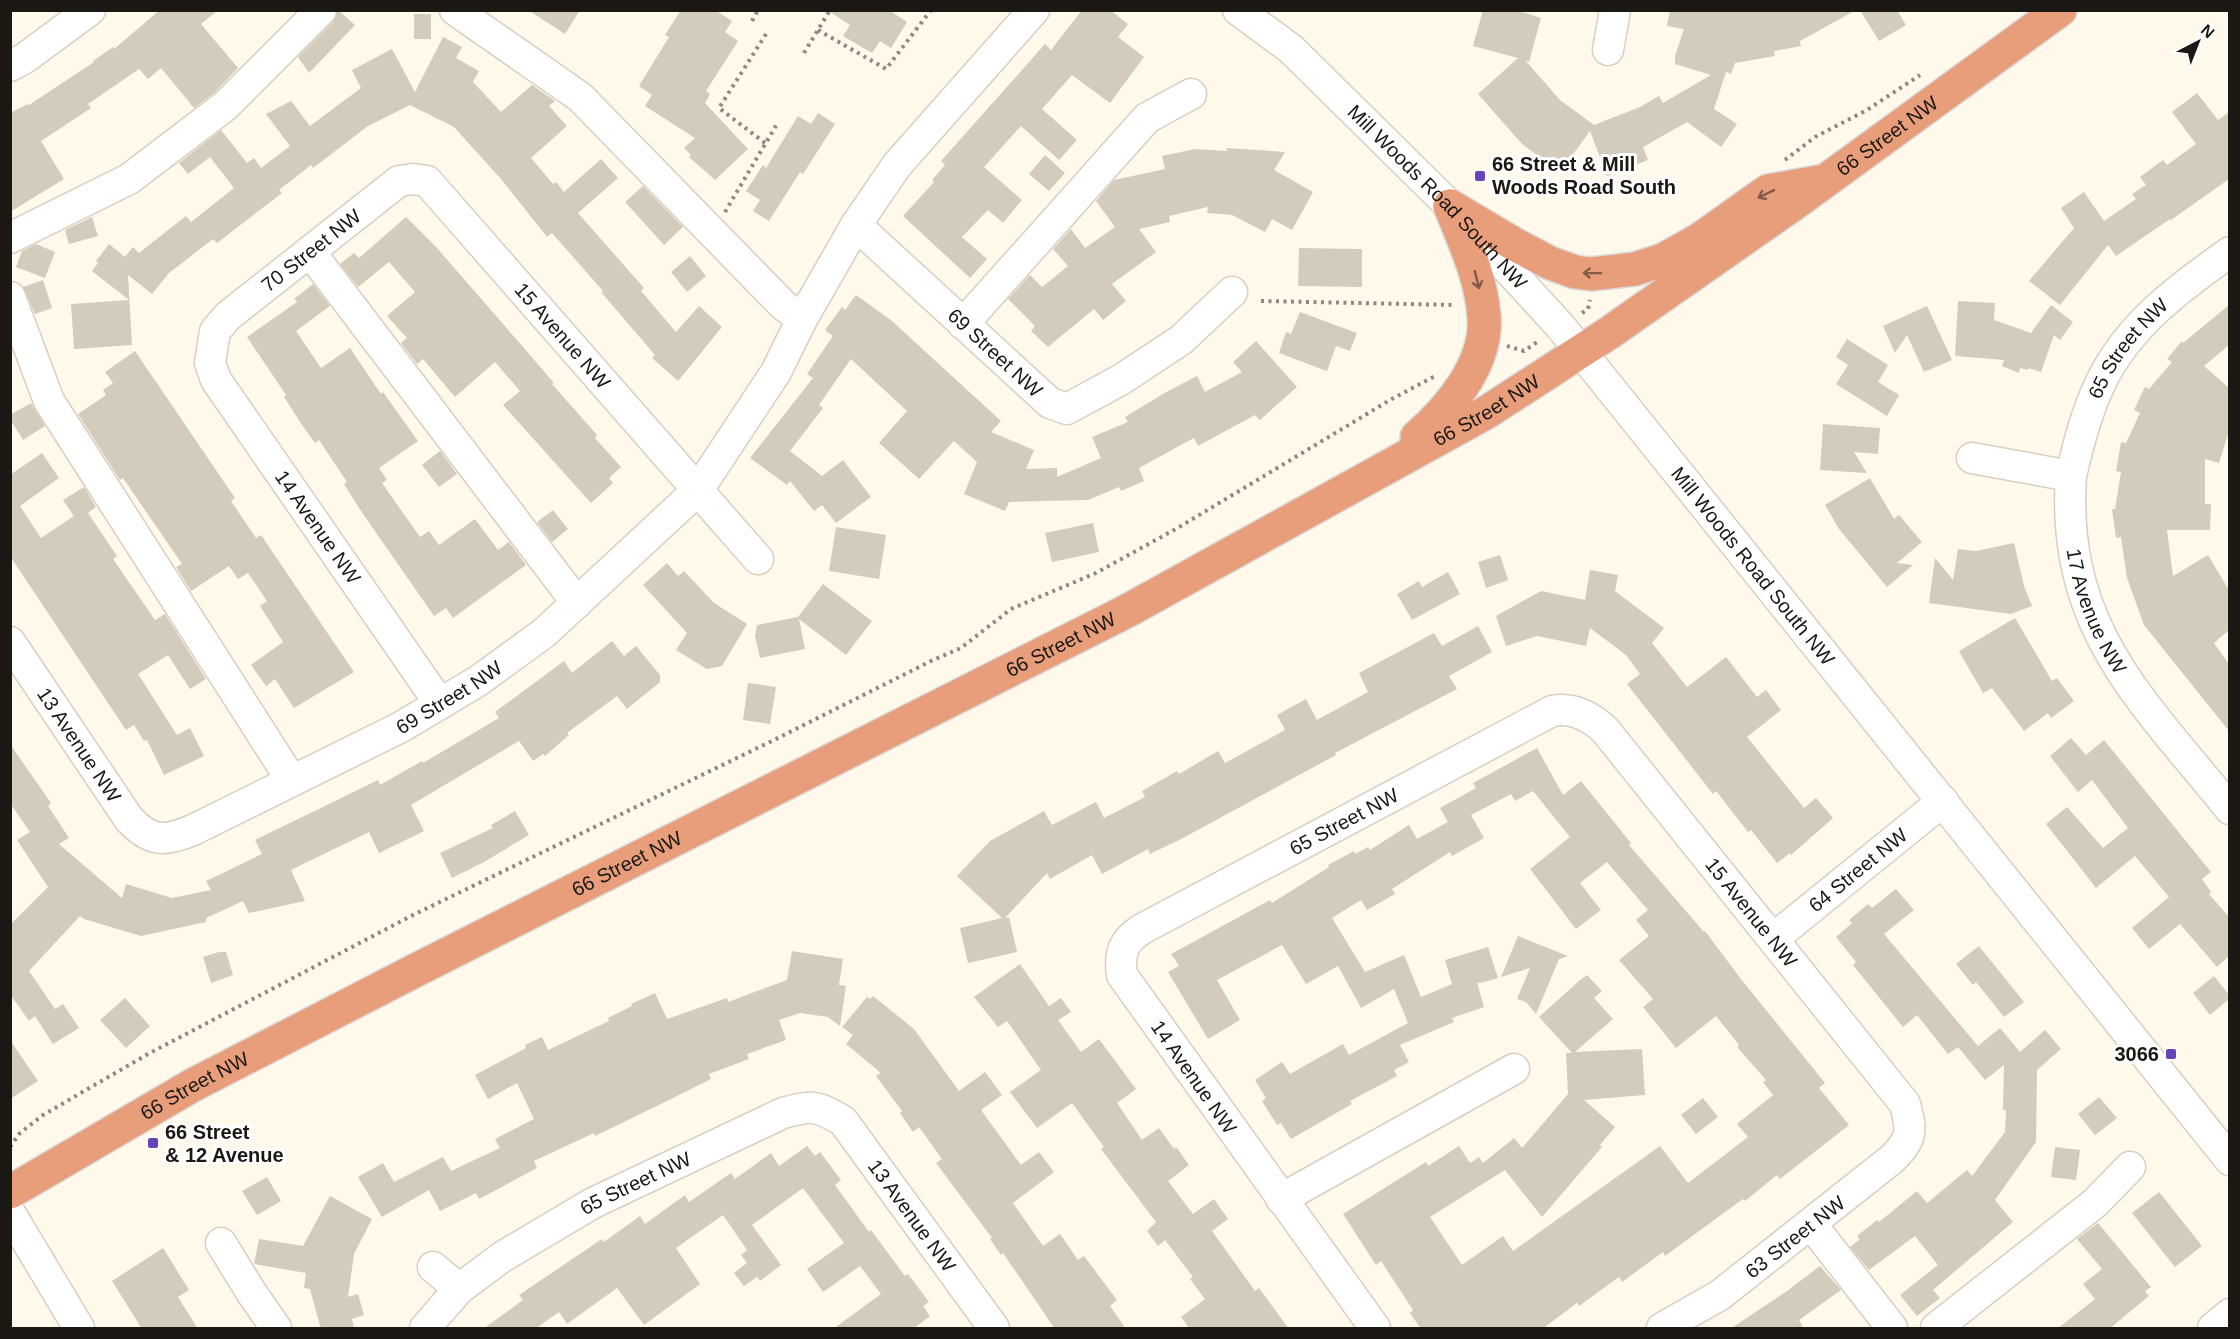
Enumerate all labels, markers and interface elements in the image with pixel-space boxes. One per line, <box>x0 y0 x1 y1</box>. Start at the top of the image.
north arrow <box>2168 12 2228 72</box>
text: N <box>2198 21 2218 41</box>
street label: 66 Street NW <box>1832 92 1942 180</box>
street label: Mill Woods Road South NW <box>1343 100 1532 294</box>
place label: 66 Street & Mill Woods Road South <box>1492 153 1676 198</box>
marker: 66 Street & Mill Woods Road South <box>1473 169 1487 183</box>
one-way arrow <box>1757 189 1775 201</box>
street label: 70 Street NW <box>257 205 365 296</box>
one-way arrow <box>1583 267 1603 279</box>
one-way arrow <box>1472 270 1484 289</box>
street label: 15 Avenue NW <box>510 278 615 393</box>
street label: 65 Street NW <box>2084 294 2172 402</box>
street label: 69 Street NW <box>944 304 1047 402</box>
street label: 66 Street NW <box>1429 370 1544 451</box>
street label: Mill Woods Road South NW <box>1667 463 1839 670</box>
street label: 14 Avenue NW <box>271 466 365 588</box>
street label: 17 Avenue NW <box>2063 547 2131 678</box>
street label: 66 Street NW <box>1002 608 1119 681</box>
street label: 69 Street NW <box>392 656 506 738</box>
street label: 13 Avenue NW <box>33 684 126 806</box>
street label: 65 Street NW <box>1286 784 1402 860</box>
street label: 64 Street NW <box>1804 824 1912 916</box>
street label: 66 Street NW <box>568 827 685 900</box>
street label: 15 Avenue NW <box>1701 854 1802 971</box>
street label: 14 Avenue NW <box>1147 1016 1241 1138</box>
place label: 3066 <box>2115 1043 2159 1065</box>
street label: 66 Street NW <box>136 1047 252 1124</box>
marker: 3066 <box>2164 1047 2178 1061</box>
place label: 66 Street & 12 Avenue <box>165 1121 284 1166</box>
marker: 66 Street & 12 Avenue <box>146 1136 160 1150</box>
street label: 65 Street NW <box>576 1147 694 1219</box>
street label: 13 Avenue NW <box>864 1155 960 1276</box>
street label: 63 Street NW <box>1741 1191 1849 1283</box>

